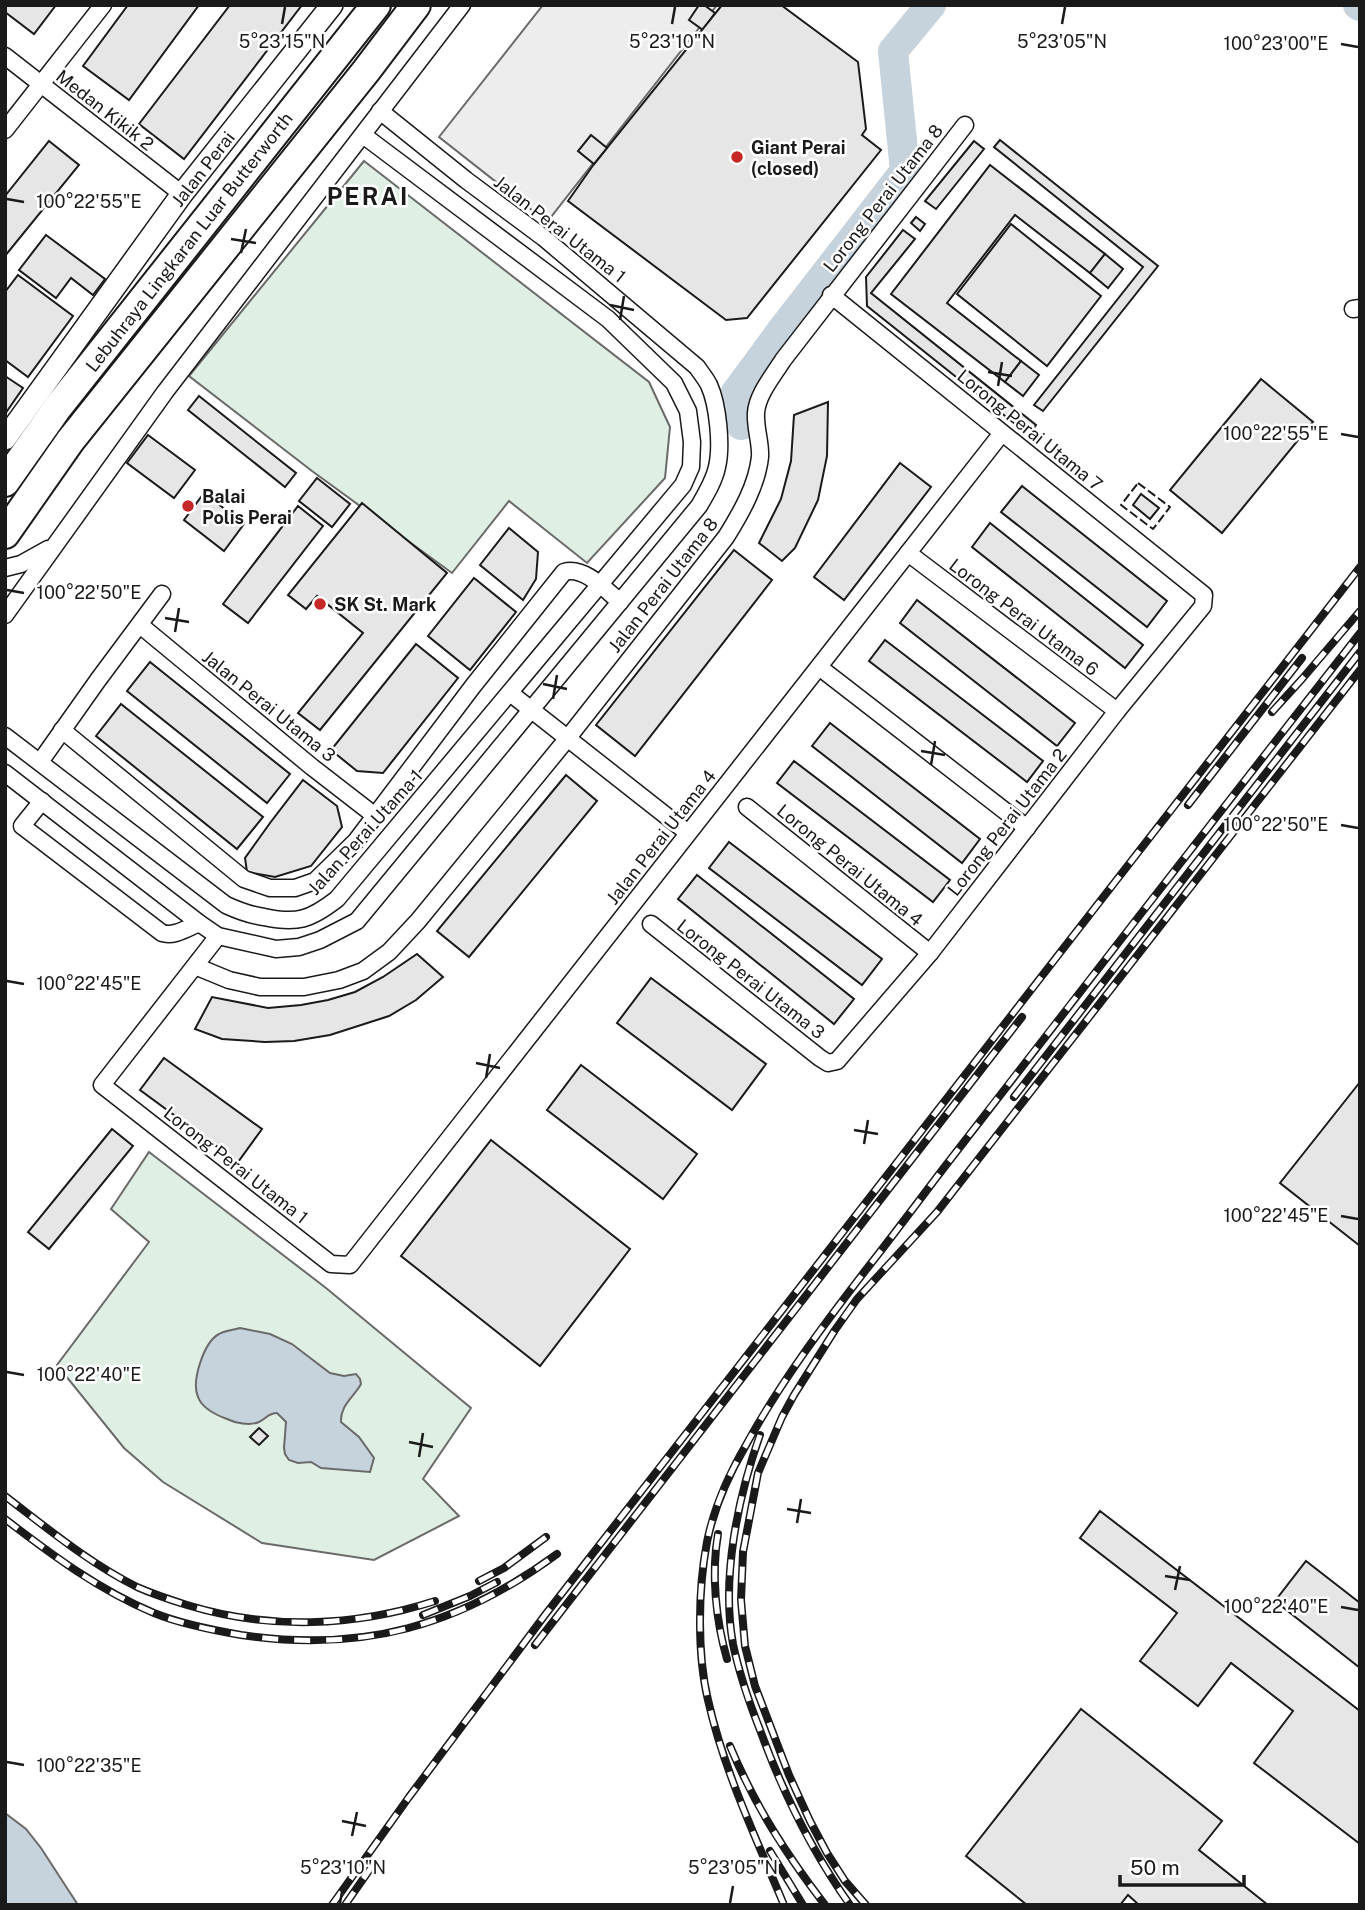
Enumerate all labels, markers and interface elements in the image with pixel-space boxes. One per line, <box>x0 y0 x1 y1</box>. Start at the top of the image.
text: 5°23'15"N <box>239 31 325 52</box>
text: 5°23'10"N <box>629 31 715 52</box>
text: 5°23'05"N <box>1017 31 1107 52</box>
text: 100°23'00"E <box>1224 33 1328 54</box>
street label: Medan Kikik 2 <box>52 65 158 155</box>
street label: Lebuhraya Lingkaran Luar Butterworth <box>81 108 297 376</box>
street label: Lorong Perai Utama 8 <box>819 120 947 276</box>
street label: Jalan Perai <box>167 127 239 211</box>
place label: Giant Perai (closed) <box>751 137 846 179</box>
marker: Giant Perai (closed) <box>729 149 745 165</box>
street label: Jalan Perai Utama 1 <box>490 171 630 287</box>
district label: PERAI <box>327 182 409 210</box>
text: 100°22'55"E <box>36 191 142 212</box>
street label: Lorong Perai Utama 7 <box>953 365 1107 495</box>
text: 100°22'55"E <box>1223 423 1329 444</box>
place label: Balai Polis Perai <box>202 486 292 528</box>
marker: Balai Polis Perai <box>180 498 196 514</box>
street label: Jalan Perai Utama 8 <box>604 513 722 657</box>
street label: Lorong Perai Utama 6 <box>945 554 1103 680</box>
text: 100°22'50"E <box>37 582 141 603</box>
place label: SK St. Mark <box>334 594 437 615</box>
marker: SK St. Mark <box>312 596 328 612</box>
street label: Jalan Perai Utama 3 <box>198 646 340 766</box>
street label: Lorong Perai Utama 2 <box>943 744 1071 900</box>
street label: Jalan Perai Utama 1 <box>303 765 427 899</box>
street label: Jalan Perai Utama 4 <box>602 766 720 908</box>
street label: Lorong Perai Utama 4 <box>773 800 927 930</box>
text: 100°22'50"E <box>1224 814 1328 835</box>
street label: Lorong Perai Utama 3 <box>673 915 829 1043</box>
text: 100°22'45"E <box>36 973 142 994</box>
street label: Lorong Perai Utama 1 <box>160 1102 312 1228</box>
text: 100°22'45"E <box>1223 1205 1329 1226</box>
text: 100°22'40"E <box>37 1364 141 1385</box>
text: 100°22'40"E <box>1224 1596 1328 1617</box>
text: 100°22'35"E <box>36 1755 142 1776</box>
scale bar <box>1120 1843 1244 1887</box>
text: 50 m <box>1130 1855 1180 1880</box>
text: 5°23'10"N <box>300 1857 386 1878</box>
text: 5°23'05"N <box>688 1857 778 1878</box>

